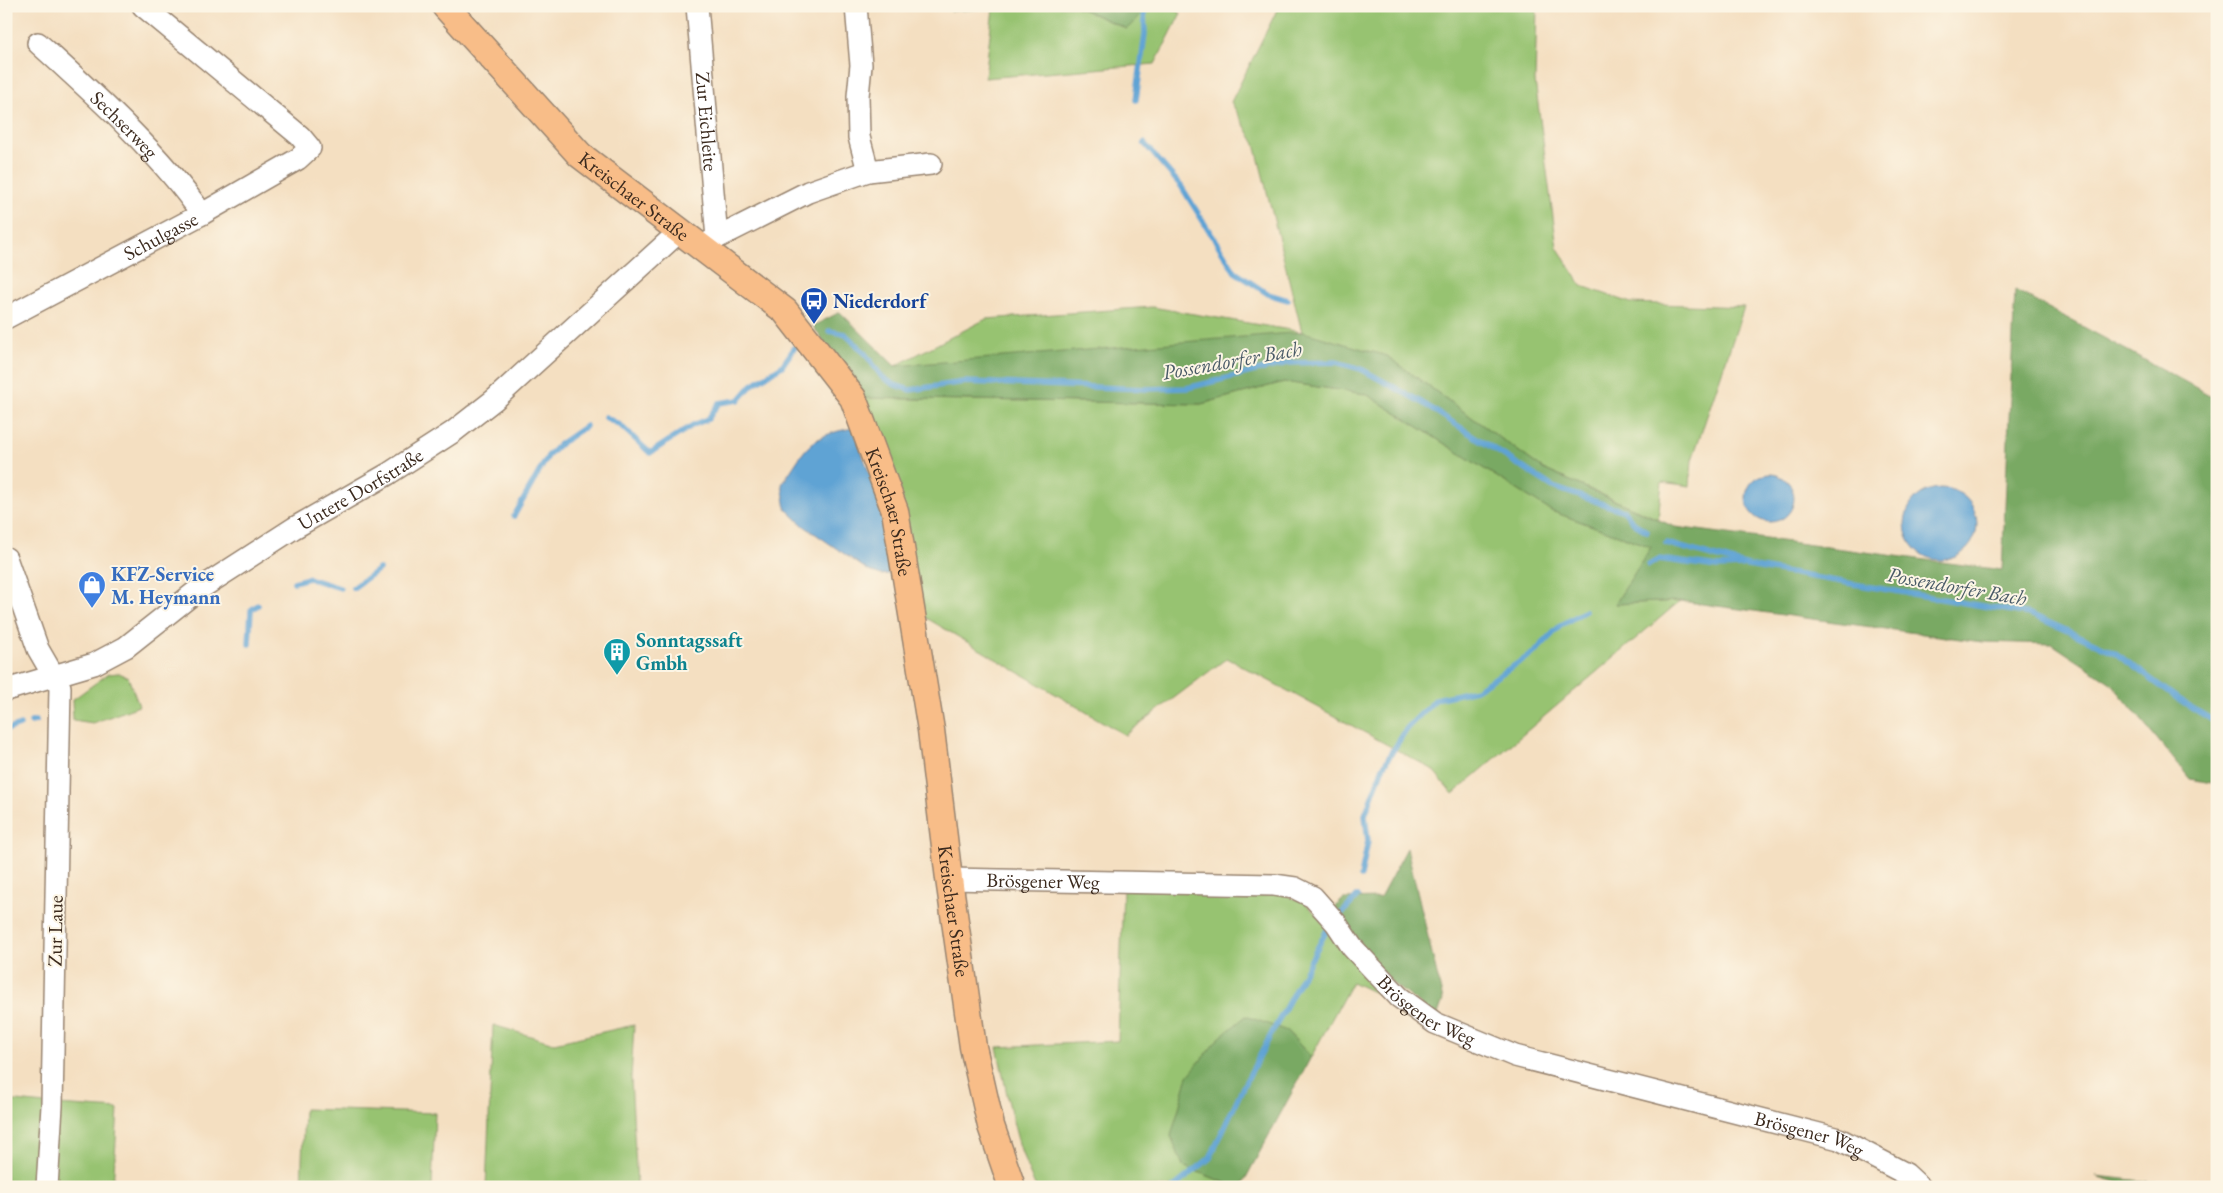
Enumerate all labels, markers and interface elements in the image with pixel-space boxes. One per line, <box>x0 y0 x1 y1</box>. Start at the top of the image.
street label: Zur Eichleite <box>690 71 724 172</box>
street label: Sechserweg <box>85 85 164 164</box>
street label: Kreischaer Straße <box>573 146 695 247</box>
street label: Schulgasse <box>119 206 202 266</box>
bus stop icon: Niederdorf <box>799 286 829 325</box>
place label: Niederdorf <box>833 288 929 314</box>
water label: Possendorfer Bach <box>1160 334 1304 386</box>
street label: Untere Dorfstraße <box>293 442 428 536</box>
street label: Kreischaer Straße <box>859 444 919 578</box>
water label: Possendorfer Bach <box>1885 560 2029 612</box>
place label: KFZ-Service M. Heymann <box>111 561 221 610</box>
shop icon: KFZ-Service M. Heymann <box>77 570 107 609</box>
place label: Sonntagssaft Gmbh <box>636 627 743 676</box>
building icon: Sonntagssaft Gmbh <box>602 637 632 676</box>
street label: Kreischaer Straße <box>932 844 976 979</box>
street label: Brösgener Weg <box>986 867 1100 895</box>
street label: Zur Laue <box>41 895 69 967</box>
street label: Brösgener Weg <box>1372 969 1480 1051</box>
street label: Brösgener Weg <box>1752 1105 1869 1163</box>

